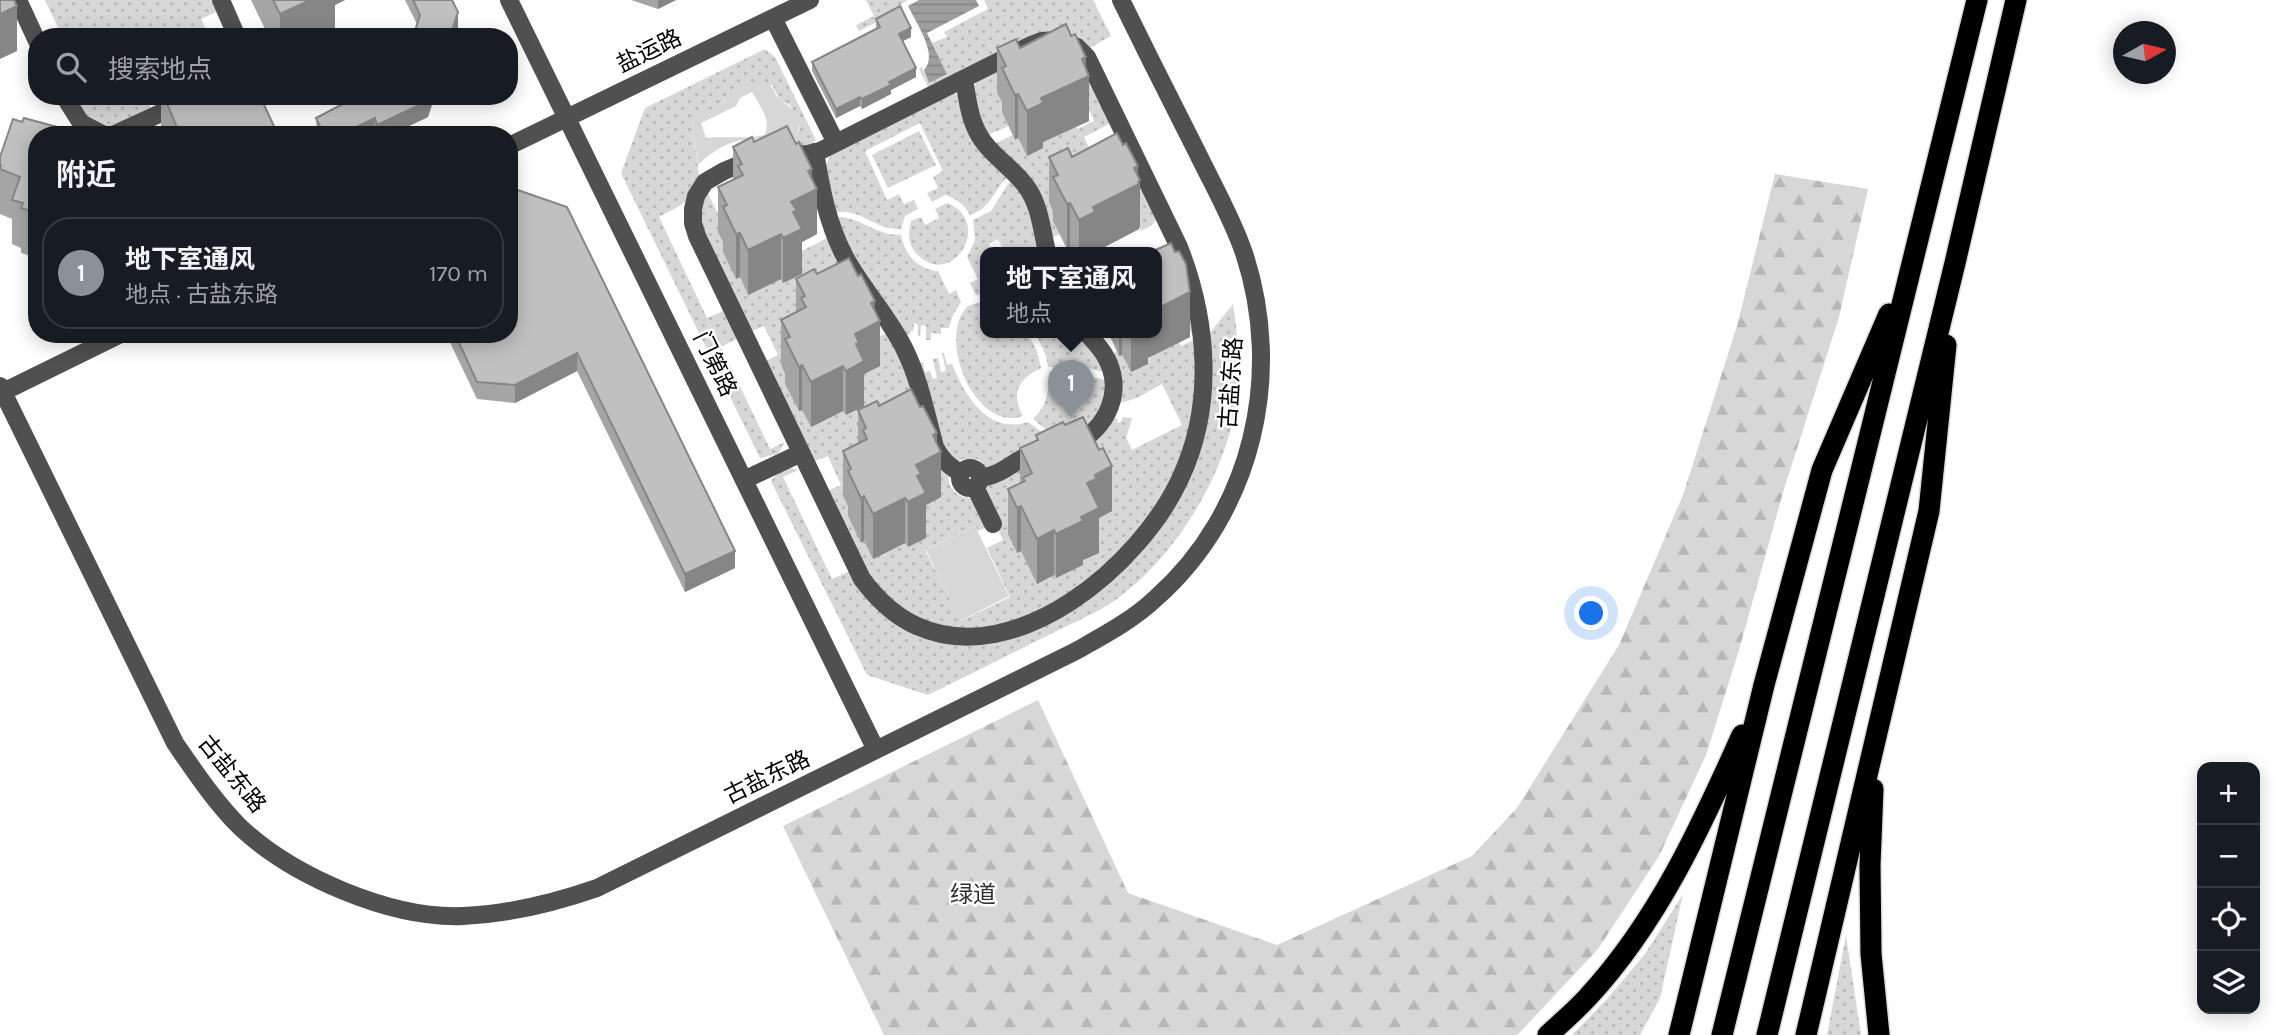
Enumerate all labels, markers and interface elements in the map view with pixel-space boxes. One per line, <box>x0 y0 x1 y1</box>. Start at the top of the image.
north arrow <box>2113 21 2176 84</box>
street label: 盐运路 <box>612 24 686 78</box>
search box <box>28 28 518 105</box>
icon: search <box>52 48 90 86</box>
text: 搜索地点 <box>108 54 212 85</box>
text: 附近 <box>56 157 116 193</box>
text: 地下室通风 <box>125 244 255 275</box>
popup <box>980 247 1162 338</box>
text: 1 <box>77 260 85 287</box>
text: 170 m <box>429 260 488 287</box>
text: 地下室通风 <box>1006 263 1136 294</box>
text: 地点 · 古盐东路 <box>125 281 278 308</box>
text: 地点 <box>1006 300 1052 327</box>
street label: 门第路 <box>688 327 742 401</box>
street label: 古盐东路 <box>1214 336 1248 430</box>
pin: 1 <box>1048 360 1094 418</box>
your location <box>1574 596 1608 630</box>
street label: 古盐东路 <box>193 730 271 818</box>
street label: 古盐东路 <box>720 745 814 809</box>
map controls <box>2197 762 2260 1014</box>
button: + <box>2197 762 2260 825</box>
button: − <box>2197 825 2260 888</box>
park label: 绿道 <box>950 881 996 908</box>
button: locate <box>2197 888 2260 951</box>
button: layers <box>2197 951 2260 1014</box>

